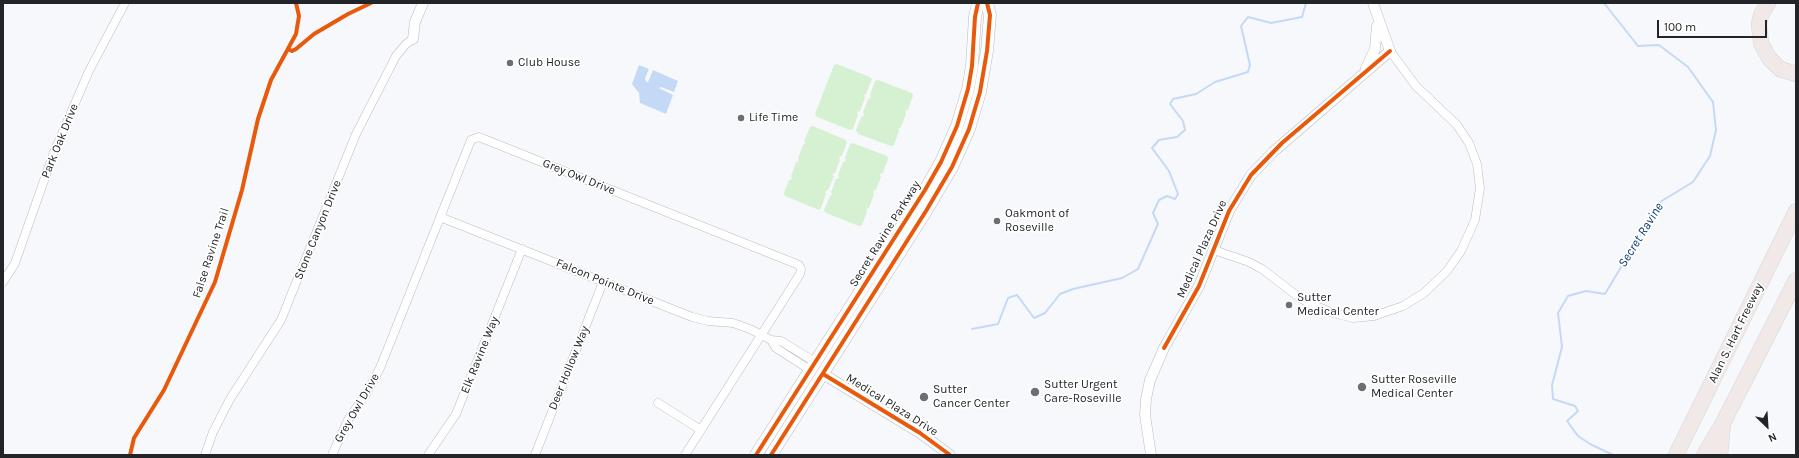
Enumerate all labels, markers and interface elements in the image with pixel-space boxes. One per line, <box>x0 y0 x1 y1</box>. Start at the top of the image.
scale bar <box>1659 12 1769 38</box>
text: 100 m <box>1664 20 1696 34</box>
place label: Club House <box>518 56 580 70</box>
marker: Club House <box>505 58 515 68</box>
street label: Park Oak Drive <box>38 102 82 180</box>
place label: Life Time <box>749 111 798 125</box>
marker: Life Time <box>736 113 746 123</box>
street label: Grey Owl Drive <box>540 156 618 198</box>
street label: Stone Canyon Drive <box>291 178 345 282</box>
street label: Secret Ravine Parkway <box>846 178 924 290</box>
street label: Medical Plaza Drive <box>1174 198 1230 300</box>
water label: Secret Ravine <box>1615 200 1667 270</box>
street label: False Ravine Trail <box>190 206 232 300</box>
place label: Oakmont of Roseville <box>1005 207 1069 235</box>
marker: Oakmont of Roseville <box>992 216 1002 226</box>
street label: Falcon Pointe Drive <box>554 256 656 308</box>
street label: Alan S. Hart Freeway <box>1706 281 1766 385</box>
place label: Sutter Medical Center <box>1297 291 1379 319</box>
marker: Sutter Medical Center <box>1284 300 1294 310</box>
street label: Elk Ravine Way <box>458 314 502 396</box>
street label: Deer Hollow Way <box>546 324 592 412</box>
street label: Grey Owl Drive <box>331 371 383 445</box>
street label: Medical Plaza Drive <box>843 371 941 439</box>
place label: Sutter Roseville Medical Center <box>1371 373 1457 401</box>
place label: Sutter Urgent Care-Roseville <box>1044 378 1122 406</box>
marker: Sutter Roseville Medical Center <box>1356 381 1368 393</box>
place label: Sutter Cancer Center <box>933 383 1010 411</box>
marker: Sutter Urgent Care-Roseville <box>1029 386 1041 398</box>
marker: Sutter Cancer Center <box>918 391 930 403</box>
north arrow <box>1747 406 1787 446</box>
text: N <box>1766 430 1779 445</box>

